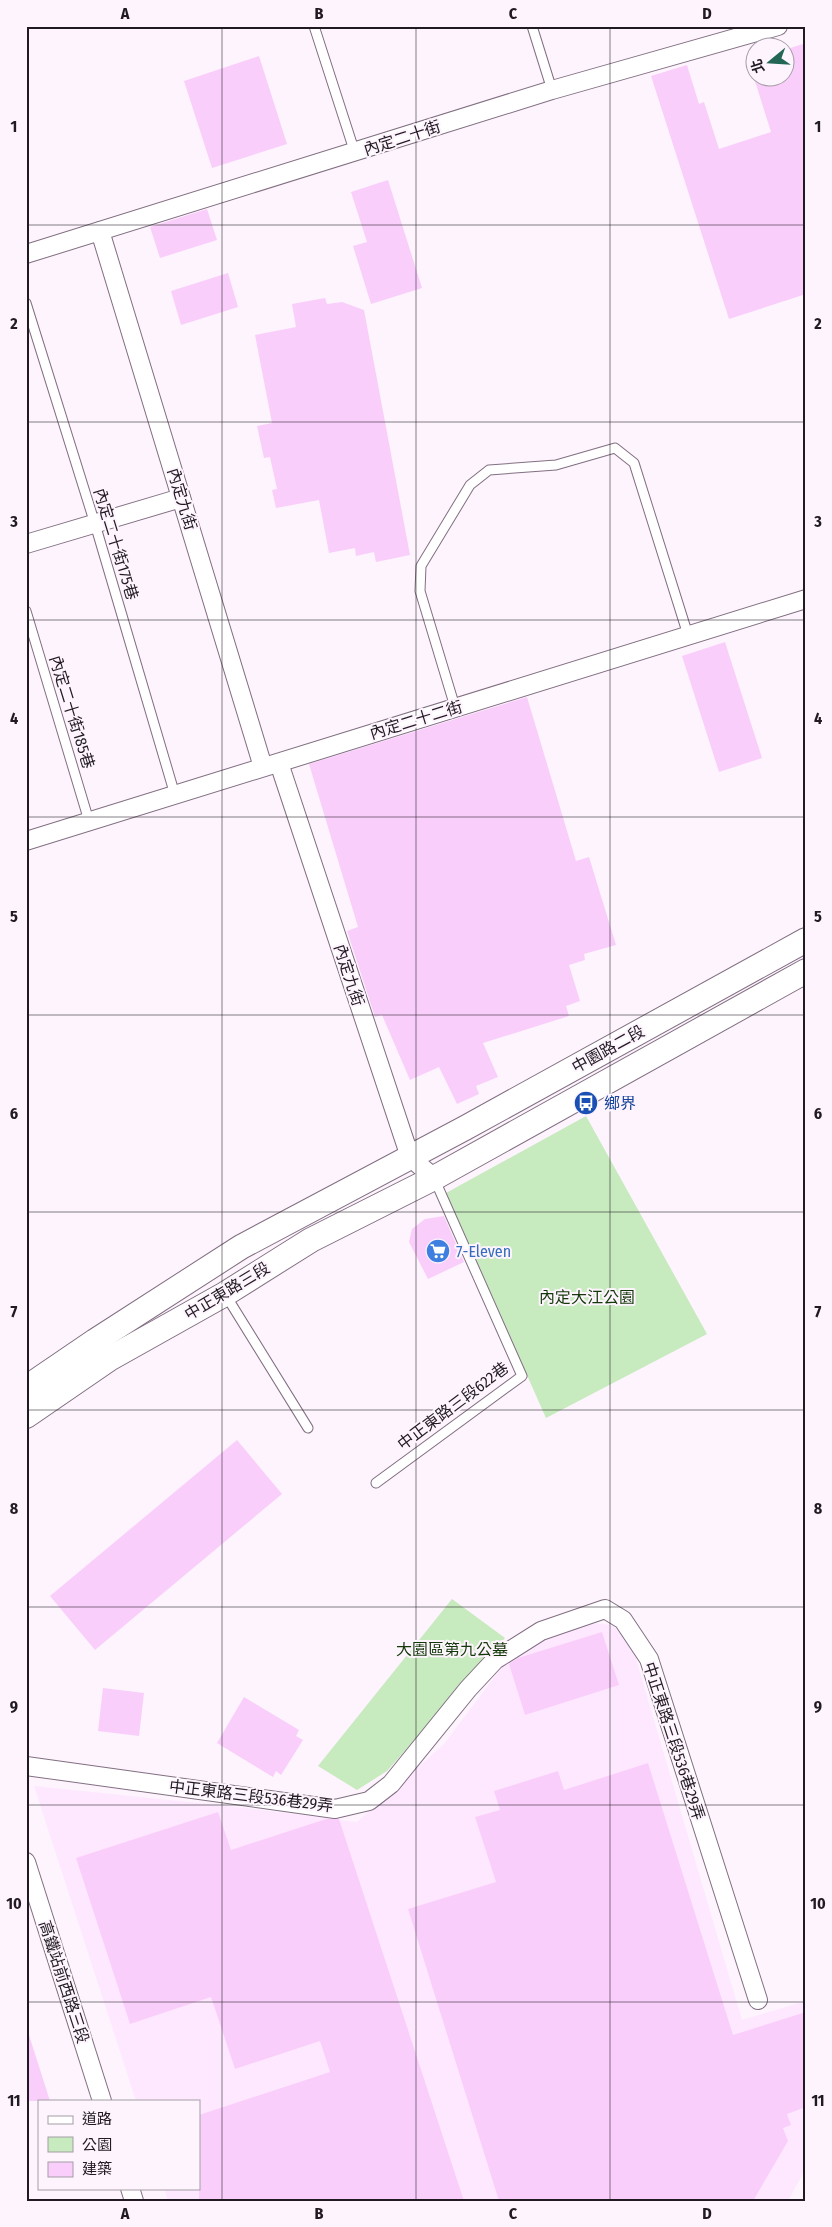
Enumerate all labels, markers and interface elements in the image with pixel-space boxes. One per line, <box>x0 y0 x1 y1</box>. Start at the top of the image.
text: A <box>120 4 130 23</box>
text: B <box>315 4 324 23</box>
text: C <box>509 4 518 23</box>
text: D <box>702 4 712 23</box>
north arrow <box>744 38 794 88</box>
text: 北 <box>748 57 768 75</box>
text: 1 <box>11 117 17 136</box>
street label: 內定二十街 <box>361 117 443 159</box>
text: 1 <box>815 117 821 136</box>
text: 2 <box>9 314 18 333</box>
text: 2 <box>813 314 822 333</box>
street label: 內定九街 <box>164 466 200 532</box>
street label: 內定二十街175巷 <box>90 486 142 602</box>
text: 3 <box>9 512 18 531</box>
text: 3 <box>813 512 822 531</box>
street label: 內定二十街185巷 <box>46 653 98 771</box>
street label: 內定二十二街 <box>367 697 465 743</box>
text: 4 <box>10 709 18 728</box>
text: 4 <box>814 709 822 728</box>
text: 5 <box>10 907 18 926</box>
text: 5 <box>814 907 822 926</box>
street label: 內定九街 <box>330 942 368 1008</box>
street label: 中園路二段 <box>568 1021 648 1077</box>
bus stop icon: 鄉界 <box>573 1090 599 1116</box>
place label: 鄉界 <box>604 1094 636 1113</box>
text: 6 <box>10 1104 18 1123</box>
text: 6 <box>814 1104 822 1123</box>
supermarket icon: 7-Eleven <box>425 1238 451 1264</box>
place label: 7-Eleven <box>456 1242 511 1261</box>
street label: 中正東路三段 <box>181 1258 273 1324</box>
park label: 內定大江公園 <box>539 1288 635 1307</box>
text: 7 <box>11 1302 18 1321</box>
text: 7 <box>815 1302 822 1321</box>
street label: 中正東路三段622巷 <box>394 1358 512 1454</box>
text: 8 <box>10 1499 19 1518</box>
text: 8 <box>814 1499 823 1518</box>
park label: 大園區第九公墓 <box>396 1640 508 1659</box>
street label: 中正東路三段536巷29弄 <box>639 1660 709 1822</box>
text: 9 <box>10 1697 18 1716</box>
text: 9 <box>814 1697 822 1716</box>
street label: 中正東路三段536巷29弄 <box>168 1777 334 1815</box>
text: 10 <box>6 1894 22 1913</box>
text: 10 <box>810 1894 826 1913</box>
street label: 高鐵站前西路三段 <box>35 1918 93 2046</box>
text: 11 <box>7 2091 21 2110</box>
text: 11 <box>811 2091 825 2110</box>
legend <box>38 2100 200 2190</box>
text: 道路 <box>82 2110 112 2128</box>
text: 公園 <box>82 2136 112 2154</box>
text: 建築 <box>82 2160 112 2178</box>
text: A <box>120 2204 130 2223</box>
text: B <box>315 2204 324 2223</box>
text: C <box>509 2204 518 2223</box>
text: D <box>702 2204 712 2223</box>

